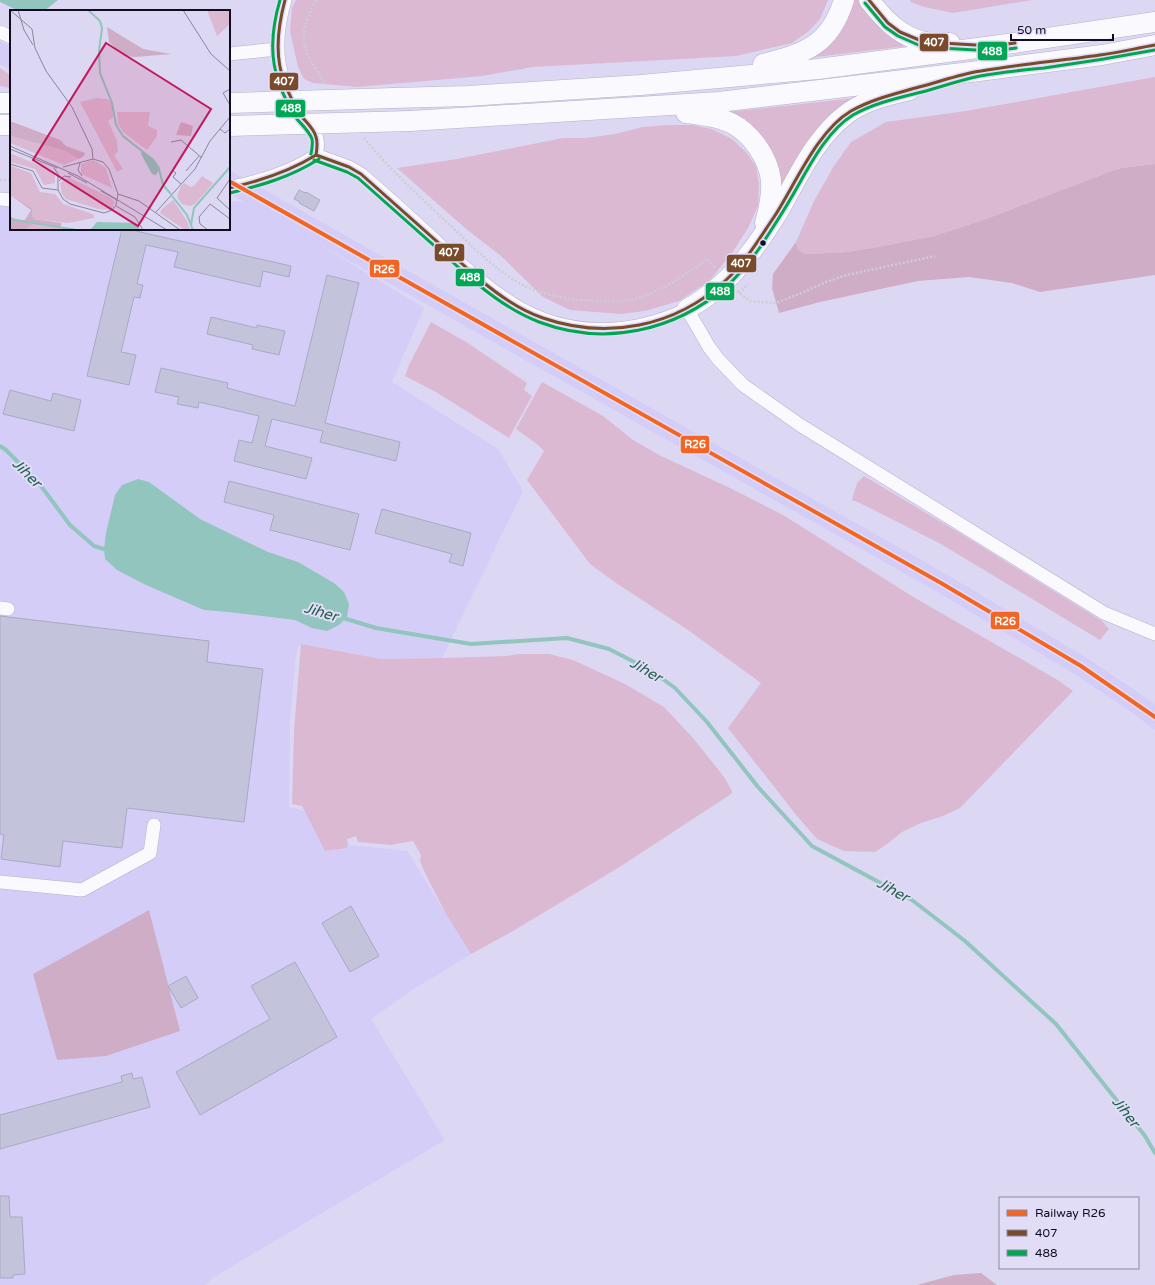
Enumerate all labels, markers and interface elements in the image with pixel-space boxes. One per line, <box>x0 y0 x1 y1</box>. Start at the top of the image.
inset map <box>10 10 230 230</box>
scale bar <box>1011 16 1113 42</box>
text: 50 m <box>1017 23 1046 37</box>
line badge: 407 <box>919 33 949 52</box>
text: 407 <box>924 36 944 49</box>
line badge: 488 <box>977 41 1008 61</box>
text: 488 <box>982 45 1002 58</box>
line badge: 407 <box>269 72 299 91</box>
text: 407 <box>274 75 294 88</box>
line badge: 488 <box>275 99 306 118</box>
text: 488 <box>281 102 301 115</box>
unlabelled marker <box>758 238 768 248</box>
line badge: 407 <box>434 243 465 262</box>
text: 407 <box>439 246 459 259</box>
line badge: 407 <box>726 254 757 273</box>
text: 407 <box>731 257 751 270</box>
line badge: R26 <box>369 259 400 278</box>
text: R26 <box>373 263 395 276</box>
line badge: 488 <box>455 268 485 287</box>
text: 488 <box>460 271 480 284</box>
line badge: 488 <box>705 282 735 301</box>
text: 488 <box>710 285 730 298</box>
line badge: R26 <box>680 435 710 454</box>
text: R26 <box>684 438 706 451</box>
water label: Jiher <box>9 455 47 493</box>
water label: Jiher <box>302 599 342 626</box>
line badge: R26 <box>990 611 1020 630</box>
text: R26 <box>994 615 1016 628</box>
water label: Jiher <box>627 654 667 687</box>
water label: Jiher <box>874 874 914 907</box>
water label: Jiher <box>1108 1093 1145 1133</box>
legend <box>999 1197 1139 1269</box>
text: Railway R26 <box>1035 1206 1106 1220</box>
text: 407 <box>1035 1226 1058 1240</box>
text: 488 <box>1035 1246 1058 1260</box>

